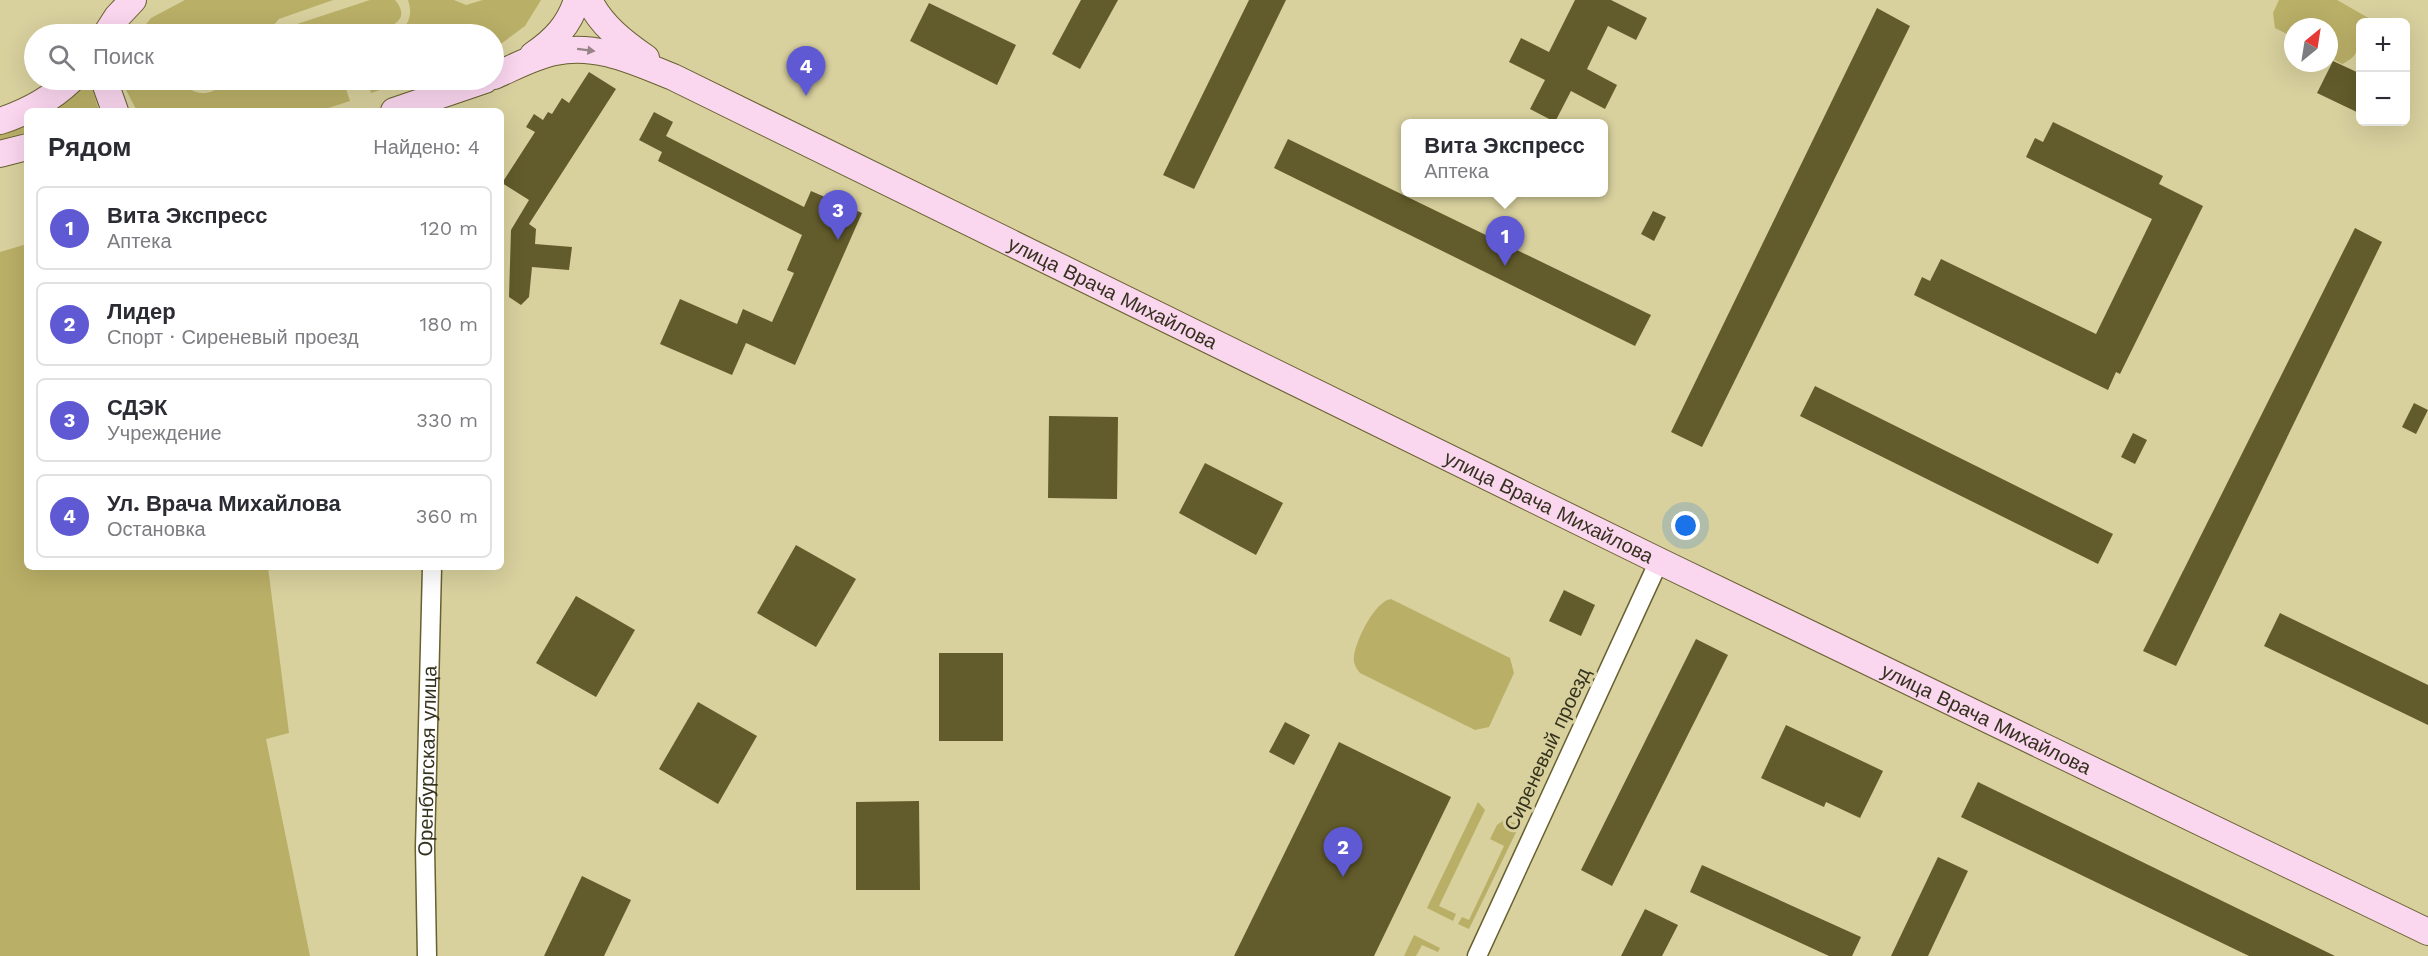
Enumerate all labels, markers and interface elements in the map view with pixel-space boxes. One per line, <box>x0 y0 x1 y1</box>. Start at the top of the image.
north arrow <box>2284 18 2338 72</box>
map controls <box>2356 18 2410 126</box>
button: + <box>2356 18 2410 72</box>
search box <box>24 24 504 90</box>
icon: search <box>45 41 78 74</box>
text: Поиск <box>93 44 154 69</box>
one-way arrow <box>577 45 596 55</box>
pin: 4 <box>786 46 826 96</box>
button: − <box>2356 72 2410 126</box>
popup <box>1401 119 1608 197</box>
text: Рядом <box>48 132 131 162</box>
text: Вита Экспресс <box>1424 133 1585 158</box>
text: Найдено: 4 <box>373 135 480 159</box>
text: Аптека <box>1424 159 1489 183</box>
pin: 3 <box>818 190 858 240</box>
text: Вита Экспресс <box>107 203 267 228</box>
text: 1 <box>65 216 74 240</box>
text: 120 m <box>420 216 478 240</box>
pin: 1 <box>1486 216 1524 266</box>
text: Аптека <box>107 229 172 253</box>
street label: улица Врача Михайлова <box>1004 231 1222 355</box>
text: Лидер <box>107 299 176 324</box>
text: 2 <box>64 312 75 336</box>
text: 180 m <box>420 312 478 336</box>
text: Спорт · Сиреневый проезд <box>107 325 359 349</box>
text: СДЭК <box>107 395 167 420</box>
text: 3 <box>64 408 75 432</box>
text: 330 m <box>416 408 478 432</box>
text: Учреждение <box>107 421 222 445</box>
street label: улица Врача Михайлова <box>1440 446 1658 569</box>
text: Ул. Врача Михайлова <box>107 491 341 516</box>
text: 4 <box>63 504 76 528</box>
text: 360 m <box>416 504 478 528</box>
your location <box>1671 511 1700 540</box>
text: Остановка <box>107 517 206 541</box>
street label: улица Врача Михайлова <box>1878 658 2096 780</box>
street label: Сиреневый проезд <box>1499 663 1595 834</box>
street label: Оренбургская улица <box>413 665 442 857</box>
pin: 2 <box>1324 828 1362 877</box>

